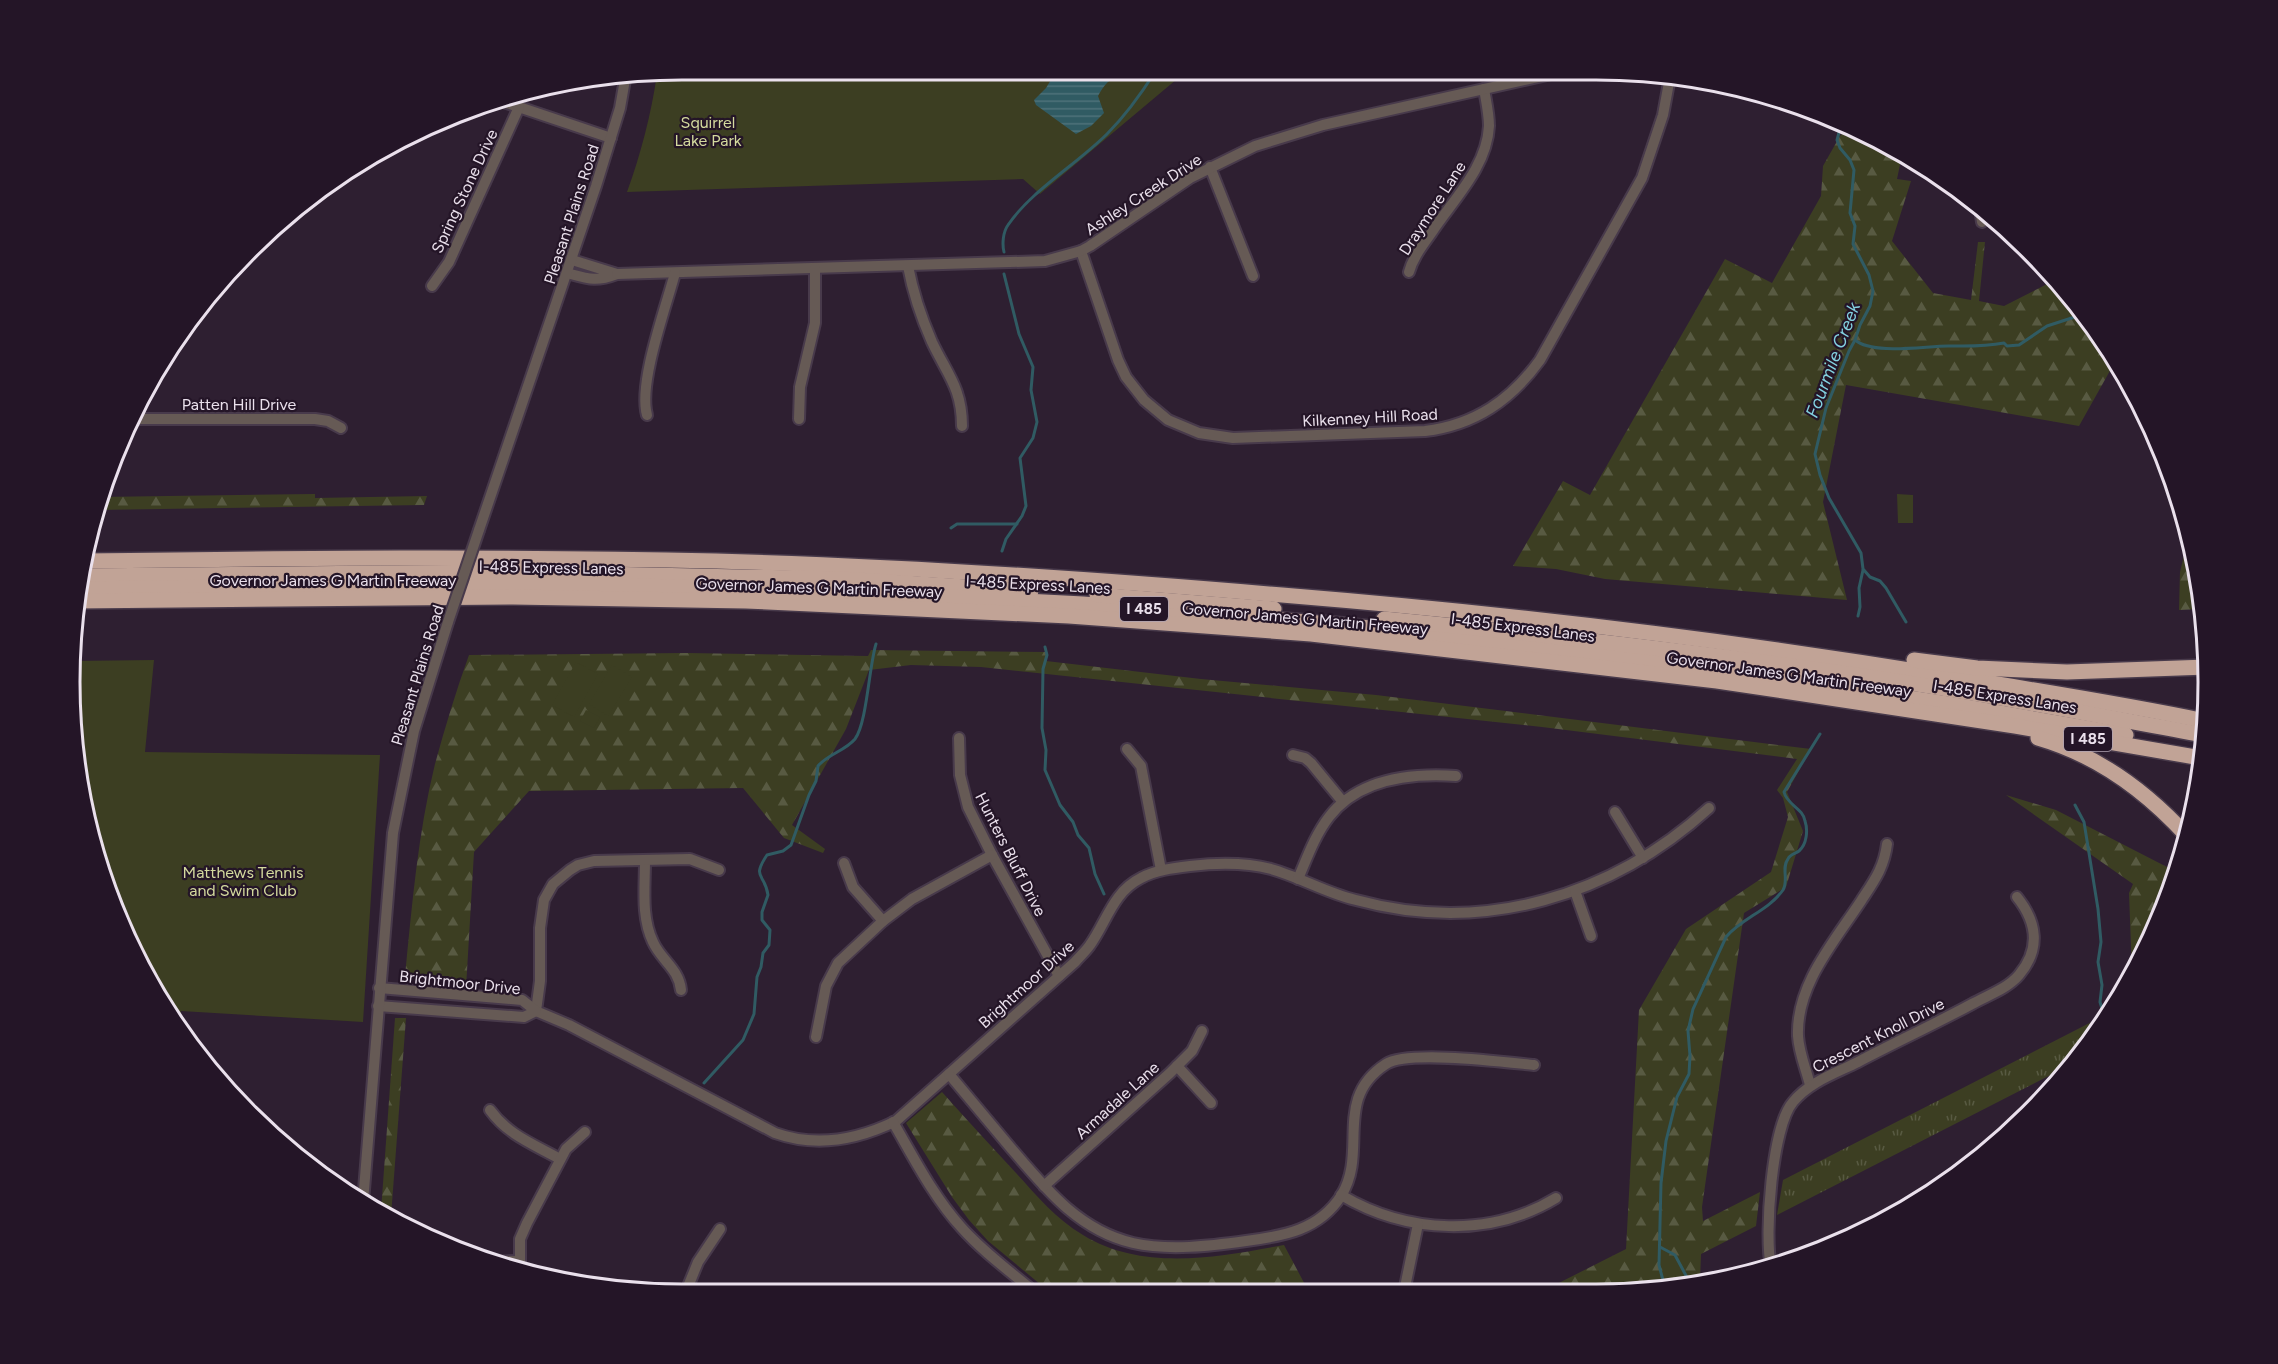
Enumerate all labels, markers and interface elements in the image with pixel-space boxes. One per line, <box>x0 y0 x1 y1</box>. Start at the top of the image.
park label: Squirrel Lake Park <box>674 113 742 150</box>
street label: Spring Stone Drive <box>427 126 502 256</box>
street label: Pleasant Plains Road <box>540 142 603 287</box>
street label: Ashley Creek Drive <box>1082 150 1205 239</box>
street label: Draymore Lane <box>1395 158 1470 259</box>
water label: Fourmile Creek <box>1801 298 1866 421</box>
street label: Patten Hill Drive <box>182 395 297 414</box>
street label: Kilkenney Hill Road <box>1302 404 1438 431</box>
street label: I-485 Express Lanes <box>478 557 624 578</box>
street label: Governor James G Martin Freeway <box>209 571 457 590</box>
street label: I-485 Express Lanes <box>965 571 1111 598</box>
street label: Governor James G Martin Freeway <box>695 574 943 601</box>
road number: I 485 <box>1120 597 1168 621</box>
street label: Governor James G Martin Freeway <box>1181 598 1429 639</box>
street label: Pleasant Plains Road <box>387 603 448 748</box>
street label: I-485 Express Lanes <box>1450 609 1596 646</box>
street label: Governor James G Martin Freeway <box>1665 648 1913 701</box>
street label: I-485 Express Lanes <box>1932 676 2078 717</box>
road number: I 485 <box>2064 727 2112 751</box>
street label: Hunters Bluff Drive <box>971 789 1050 920</box>
park label: Matthews Tennis and Swim Club <box>183 863 303 900</box>
street label: Brightmoor Drive <box>975 936 1078 1032</box>
street label: Brightmoor Drive <box>398 967 522 998</box>
street label: Crescent Knoll Drive <box>1809 994 1948 1077</box>
street label: Armadale Lane <box>1072 1058 1163 1143</box>

